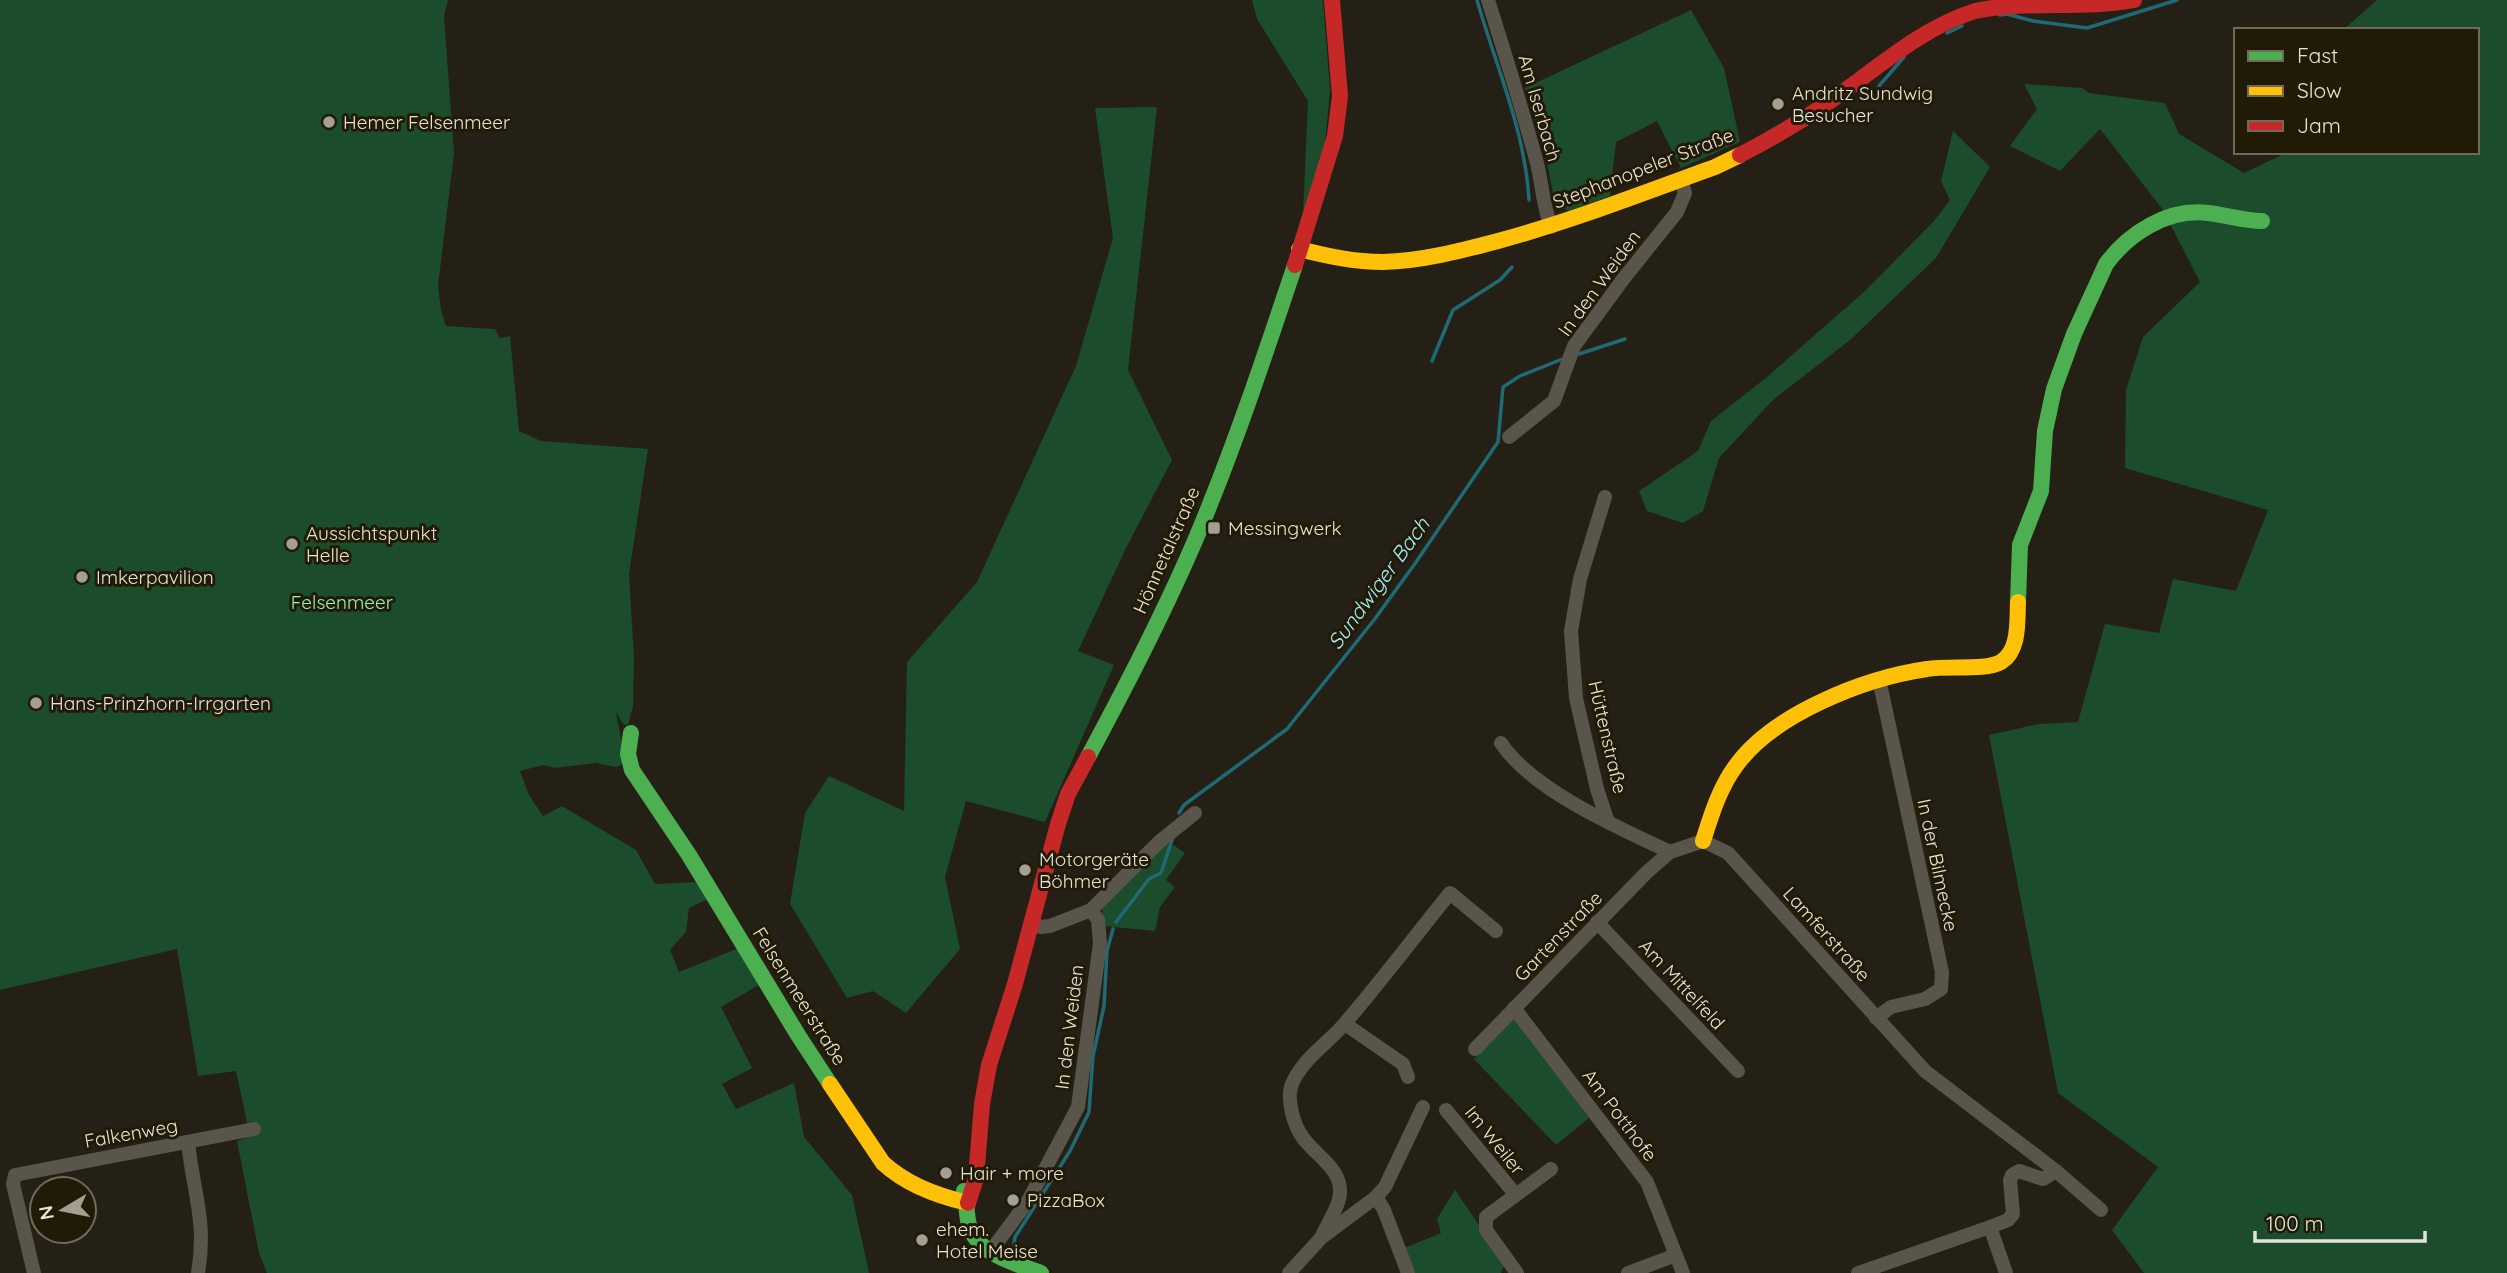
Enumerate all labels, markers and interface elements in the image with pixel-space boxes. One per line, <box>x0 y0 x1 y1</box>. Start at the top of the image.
legend <box>2234 28 2479 154</box>
text: Fast <box>2297 42 2338 68</box>
street label: Am Iserbach <box>1513 52 1567 164</box>
text: Slow <box>2297 77 2342 103</box>
place label: Andritz Sundwig Besucher <box>1792 81 1933 127</box>
marker: Andritz Sundwig Besucher <box>1770 96 1786 112</box>
place label: Hemer Felsenmeer <box>343 110 511 134</box>
text: Jam <box>2297 112 2341 138</box>
marker: Hemer Felsenmeer <box>321 114 337 130</box>
street label: Stephanopeler Straße <box>1549 122 1737 214</box>
street label: In den Weiden <box>1552 225 1646 341</box>
street label: Hönnetalstraße <box>1127 483 1205 617</box>
water label: Sundwiger Bach <box>1321 511 1435 654</box>
place label: Messingwerk <box>1228 516 1342 540</box>
marker: Messingwerk <box>1206 520 1222 536</box>
place label: Aussichtspunkt Helle <box>306 521 437 567</box>
marker: Aussichtspunkt Helle <box>284 536 300 552</box>
place label: Imkerpavilion <box>96 565 214 589</box>
marker: Imkerpavilion <box>74 569 90 585</box>
park label: Felsenmeer <box>291 590 394 614</box>
street label: Hüttenstraße <box>1583 678 1633 796</box>
place label: Hans-Prinzhorn-Irrgarten <box>50 691 271 715</box>
marker: Hans-Prinzhorn-Irrgarten <box>28 695 44 711</box>
street label: In der Bilmecke <box>1912 797 1964 933</box>
place label: Motorgeräte Böhmer <box>1039 847 1149 893</box>
marker: Motorgeräte Böhmer <box>1017 862 1033 878</box>
street label: Lamferstraße <box>1778 882 1876 986</box>
street label: Gartenstraße <box>1509 886 1607 986</box>
street label: Felsenmeerstraße <box>748 922 852 1070</box>
street label: Am Mittelfeld <box>1634 934 1730 1034</box>
street label: In den Weiden <box>1049 963 1089 1091</box>
street label: Am Potthofe <box>1577 1064 1663 1166</box>
street label: Im Weiler <box>1460 1100 1531 1180</box>
street label: Falkenweg <box>82 1113 180 1153</box>
place label: Hair + more <box>960 1161 1064 1185</box>
marker: Hair + more <box>938 1165 954 1181</box>
north arrow <box>28 1175 98 1245</box>
place label: PizzaBox <box>1027 1188 1105 1212</box>
marker: PizzaBox <box>1005 1192 1021 1208</box>
scale bar <box>2255 1200 2425 1244</box>
text: N <box>33 1204 59 1222</box>
text: 100 m <box>2266 1210 2324 1236</box>
place label: ehem. Hotel Meise <box>936 1217 1038 1263</box>
marker: ehem. Hotel Meise <box>914 1232 930 1248</box>

